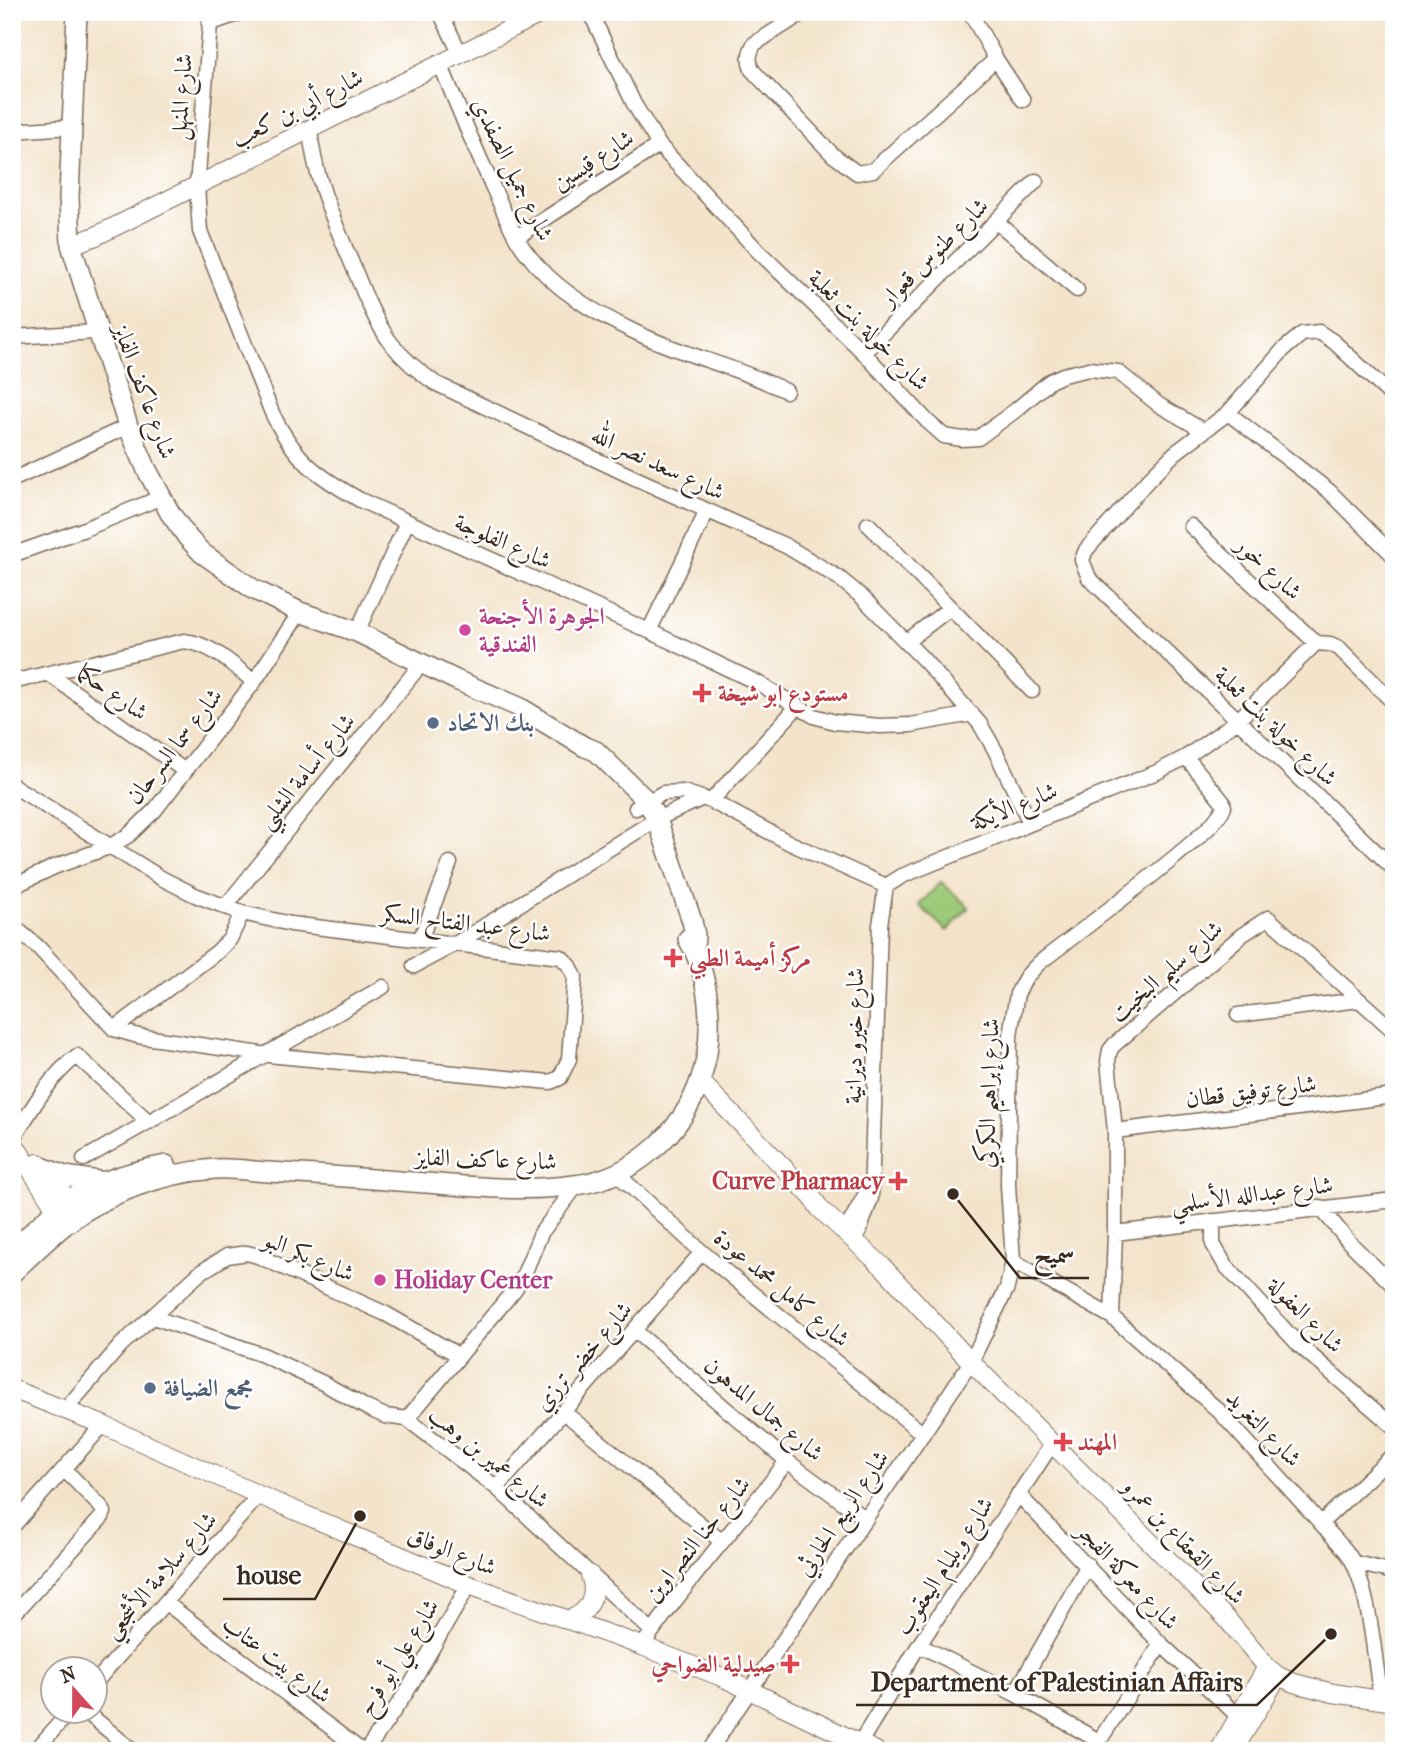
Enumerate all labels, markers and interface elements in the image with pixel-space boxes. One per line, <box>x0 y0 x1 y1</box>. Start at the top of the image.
street label: شارع المنهل <box>164 53 204 142</box>
street label: شارع أبي بن كعب <box>225 60 370 159</box>
street label: شارع جميل الصفدي <box>461 93 560 248</box>
street label: شارع قيسين <box>547 123 642 202</box>
street label: شارع طنوس قعوار <box>872 192 999 318</box>
street label: شارع خولة بنت ثعلبة <box>798 264 935 401</box>
street label: شارع عاكف الفايز <box>101 317 182 465</box>
street label: شارع سعد نصر الله <box>584 415 731 512</box>
street label: شارع الفلوجة <box>448 507 556 580</box>
street label: شارع خور <box>1225 529 1308 610</box>
place label: الجوهرة الأجنحة الفندقية <box>479 598 605 658</box>
marker: الجوهرة الأجنحة الفندقية <box>457 622 473 638</box>
street label: شارع حكما <box>69 658 154 731</box>
street label: شارع خولة بنت ثعلبة <box>1205 660 1343 796</box>
place label: مستودع ابو شيخة <box>718 679 849 713</box>
street label: شارع سما السرحان <box>120 682 233 813</box>
marker: مستودع ابو شيخة <box>692 683 712 703</box>
street label: شارع أسامة الشلبي <box>249 706 367 839</box>
place label: بنك الاتحاد <box>447 709 534 738</box>
marker: بنك الاتحاد <box>425 715 441 731</box>
street label: شارع الأيكة <box>965 774 1064 842</box>
street label: شارع عبد الفتاح السكر <box>376 898 552 954</box>
street label: شارع سليم البخيت <box>1104 914 1235 1035</box>
place label: مركز أميمة الطبي <box>689 941 811 980</box>
marker: مركز أميمة الطبي <box>663 948 683 968</box>
street label: شارع خيرو ديرانية <box>839 968 875 1105</box>
street label: شارع إبراهيم الكركي <box>970 1018 1015 1169</box>
street label: شارع توفيق قطان <box>1184 1069 1319 1119</box>
street label: شارع عاكف الفايز <box>411 1142 558 1181</box>
place label: Curve Pharmacy <box>712 1167 885 1195</box>
street label: شارع عبدالله الأسلمي <box>1169 1168 1336 1227</box>
marker: Curve Pharmacy <box>890 1173 906 1189</box>
street label: شارع كامل محمد عودة <box>705 1223 856 1358</box>
street label: شارع بكر البو <box>255 1224 359 1293</box>
callout: سميح <box>1020 1231 1089 1278</box>
text: سميح <box>1033 1239 1075 1278</box>
place label: Holiday Center <box>394 1266 553 1294</box>
street label: شارع العفولة <box>1257 1271 1350 1363</box>
marker: Holiday Center <box>372 1272 388 1288</box>
street label: شارع خضر ترزي <box>528 1296 643 1420</box>
street label: شارع جمال المدهون <box>695 1351 829 1472</box>
place label: مجمع الضيافة <box>164 1374 253 1410</box>
marker: مجمع الضيافة <box>142 1380 158 1396</box>
street label: شارع التغريد <box>1216 1383 1308 1477</box>
street label: شارع عمير بن وهب <box>419 1400 555 1519</box>
place label: المهند <box>1077 1428 1117 1456</box>
marker: المهند <box>1055 1434 1071 1450</box>
street label: شارع الربيع الحارثي <box>790 1445 901 1586</box>
street label: شارع القعقاع بن عمرو <box>1110 1470 1251 1614</box>
street label: شارع حنا النصراوين <box>638 1471 761 1611</box>
street label: شارع ويليام اليعقوب <box>889 1491 1005 1644</box>
street label: شارع سلامة الأشجعي <box>96 1504 229 1649</box>
street label: شارع معركة الفجر <box>1065 1514 1186 1640</box>
street label: شارع الوفاق <box>401 1520 501 1587</box>
callout: house <box>223 1552 315 1599</box>
text: house <box>236 1560 301 1591</box>
street label: شارع علي أبو فرح <box>349 1592 452 1725</box>
street label: شارع بيت عتاب <box>213 1609 337 1714</box>
place label: صيدلية الضواحي <box>650 1650 776 1683</box>
north arrow <box>38 1654 108 1724</box>
marker: صيدلية الضواحي <box>782 1656 798 1672</box>
callout: Department of Palestinian Affairs <box>856 1658 1257 1705</box>
text: N <box>58 1662 79 1688</box>
text: Department of Palestinian Affairs <box>871 1667 1244 1698</box>

